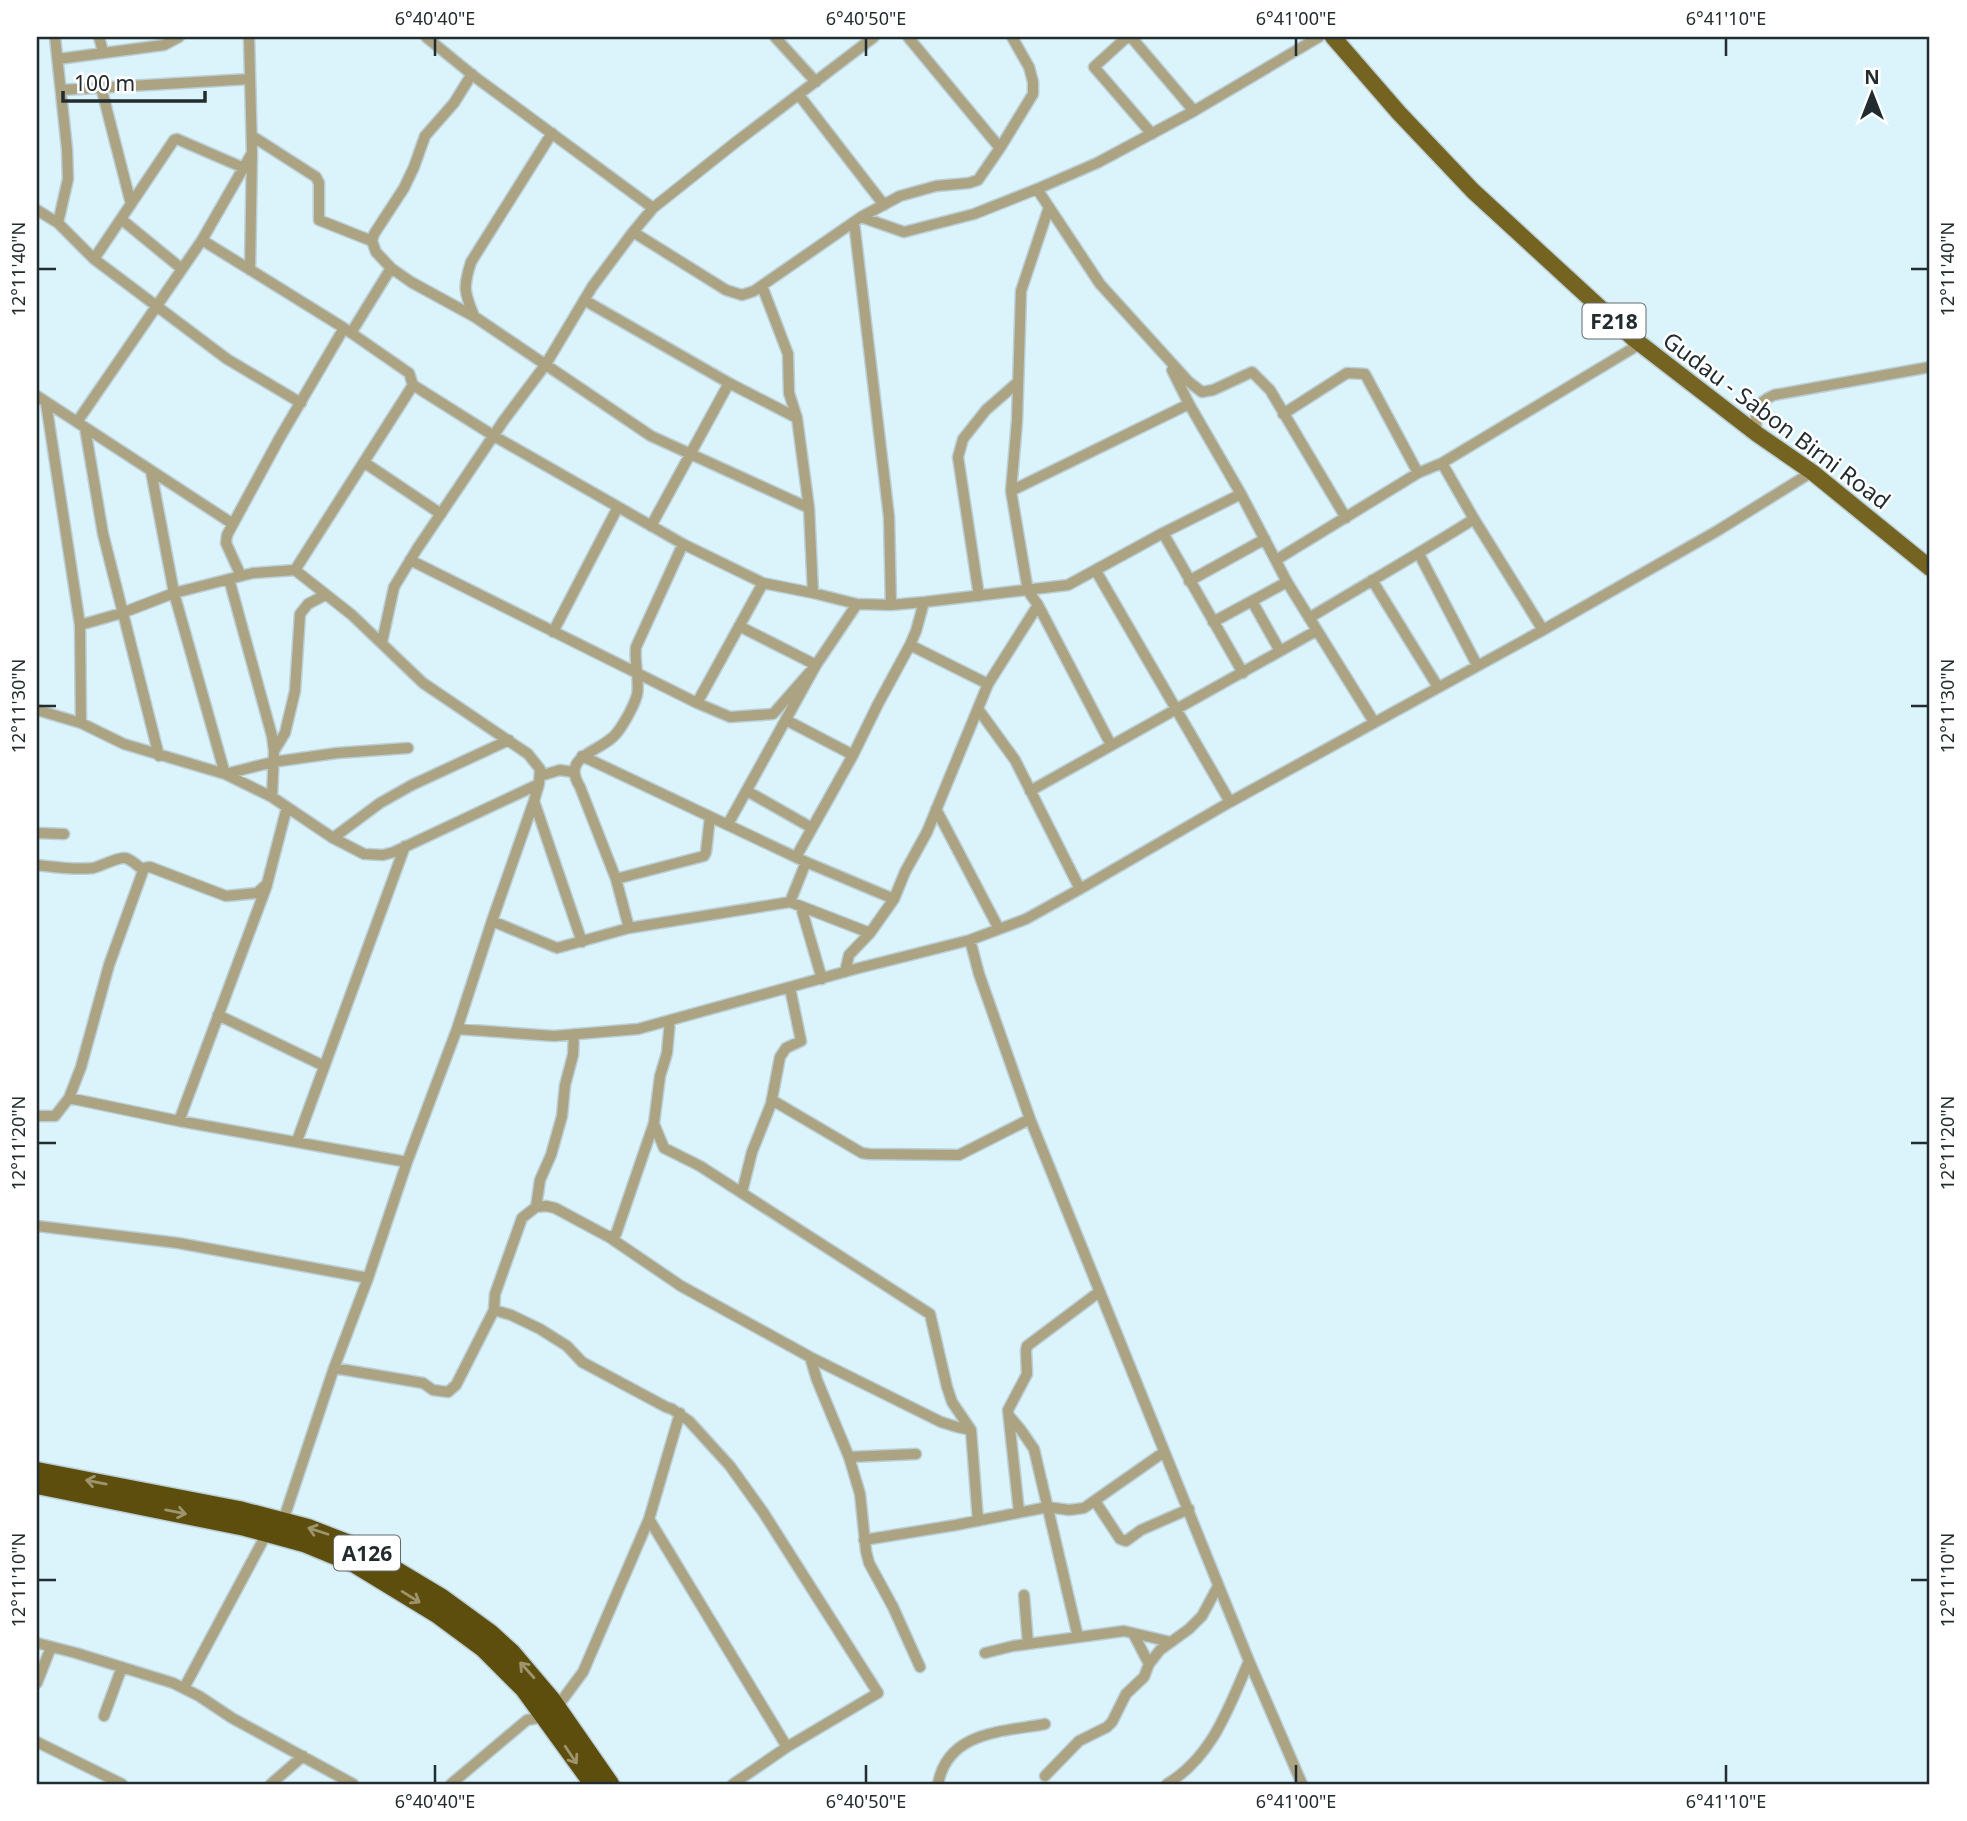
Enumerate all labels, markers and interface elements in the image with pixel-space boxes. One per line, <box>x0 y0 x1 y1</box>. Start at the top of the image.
text: 6°40'40"E <box>395 6 475 30</box>
text: 6°40'50"E <box>826 6 906 30</box>
text: 6°41'00"E <box>1256 6 1336 30</box>
text: 6°41'10"E <box>1686 6 1766 30</box>
scale bar <box>63 60 205 104</box>
north arrow <box>1838 60 1908 130</box>
text: N <box>1864 64 1880 90</box>
text: 100 m <box>74 69 135 97</box>
text: 12°11'40"N <box>6 222 30 316</box>
text: 12°11'40"N <box>1935 222 1959 316</box>
road number: F218 <box>1582 304 1646 338</box>
street label: Gudau - Sabon Birni Road <box>1657 324 1897 516</box>
text: 12°11'30"N <box>6 659 30 753</box>
text: 12°11'30"N <box>1935 659 1959 753</box>
text: 12°11'20"N <box>6 1096 30 1190</box>
text: 12°11'20"N <box>1935 1096 1959 1190</box>
one-way arrow <box>86 1475 108 1489</box>
one-way arrow <box>164 1506 187 1520</box>
one-way arrow <box>308 1524 330 1537</box>
text: 12°11'10"N <box>6 1533 30 1627</box>
text: 12°11'10"N <box>1935 1533 1959 1627</box>
road number: A126 <box>334 1536 400 1570</box>
one-way arrow <box>400 1590 420 1604</box>
one-way arrow <box>518 1662 535 1679</box>
one-way arrow <box>564 1745 578 1764</box>
text: 6°40'40"E <box>395 1789 475 1813</box>
text: 6°40'50"E <box>826 1789 906 1813</box>
text: 6°41'00"E <box>1256 1789 1336 1813</box>
text: 6°41'10"E <box>1686 1789 1766 1813</box>

